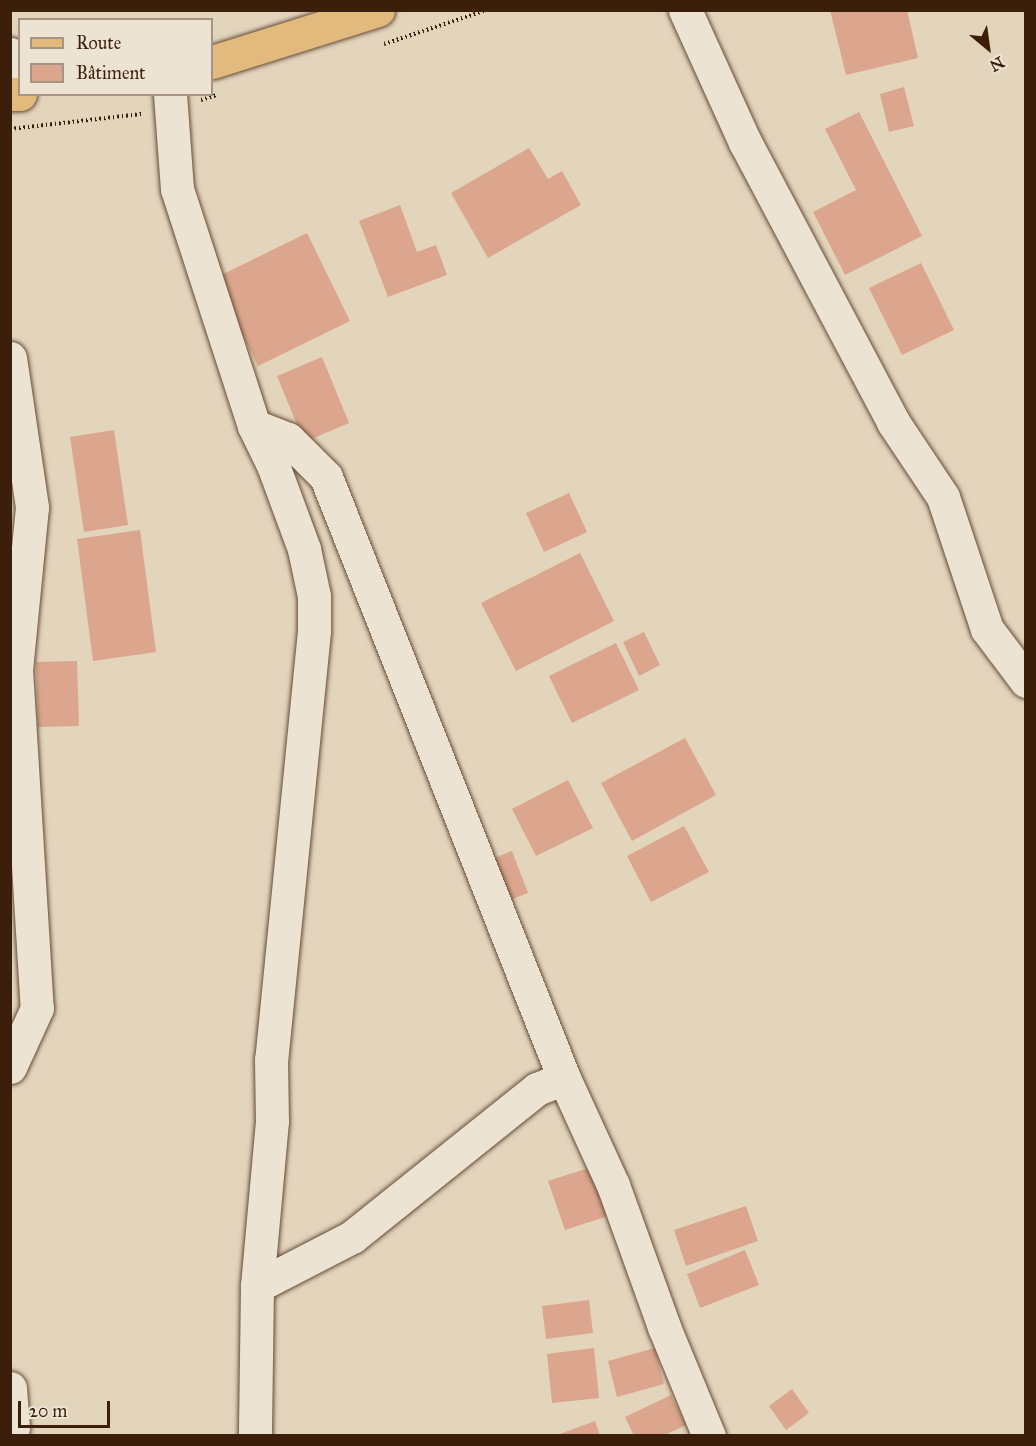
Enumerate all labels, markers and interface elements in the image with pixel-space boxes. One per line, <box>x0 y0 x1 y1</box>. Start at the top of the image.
legend <box>18 18 213 96</box>
north arrow <box>958 18 1018 78</box>
text: Route <box>76 32 121 54</box>
text: N <box>986 53 1008 76</box>
text: Bâtiment <box>76 62 145 84</box>
scale bar <box>21 1389 112 1427</box>
text: 20 m <box>29 1400 67 1422</box>

